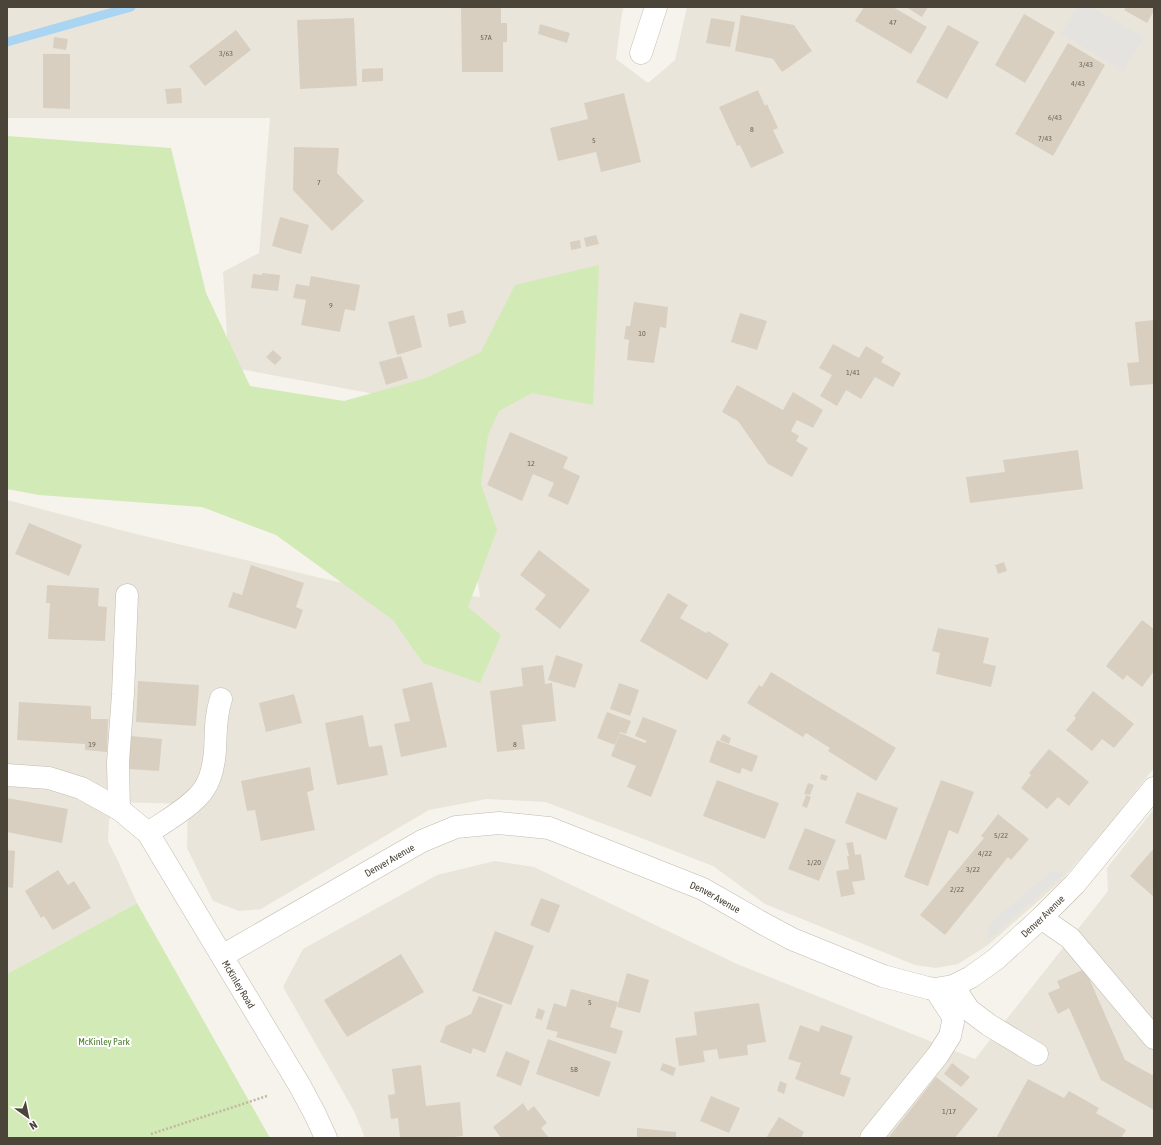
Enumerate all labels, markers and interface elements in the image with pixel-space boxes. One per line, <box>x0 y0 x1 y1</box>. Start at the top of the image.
house number: 47 <box>889 18 897 27</box>
house number: 57A <box>480 33 492 42</box>
house number: 3/63 <box>219 49 233 58</box>
house number: 3/43 <box>1079 60 1093 69</box>
house number: 4/43 <box>1071 79 1085 88</box>
house number: 6/43 <box>1048 113 1062 122</box>
house number: 8 <box>750 125 754 134</box>
house number: 7/43 <box>1038 134 1052 143</box>
house number: 5 <box>592 136 596 145</box>
house number: 7 <box>317 178 321 187</box>
house number: 9 <box>329 301 333 310</box>
house number: 10 <box>638 329 646 338</box>
house number: 1/41 <box>846 368 860 377</box>
house number: 12 <box>527 459 535 468</box>
house number: 19 <box>88 740 96 749</box>
house number: 8 <box>513 740 517 749</box>
house number: 5/22 <box>994 831 1008 840</box>
street label: Denver Avenue <box>363 841 417 879</box>
house number: 4/22 <box>978 849 992 858</box>
house number: 1/20 <box>807 858 821 867</box>
house number: 3/22 <box>966 865 980 874</box>
street label: Denver Avenue <box>688 879 743 915</box>
house number: 2/22 <box>950 885 964 894</box>
street label: Denver Avenue <box>1019 893 1067 940</box>
street label: McKinley Road <box>220 958 257 1011</box>
house number: 5 <box>588 998 592 1007</box>
park label: McKinley Park <box>78 1036 130 1047</box>
house number: 5B <box>570 1065 578 1074</box>
north arrow <box>8 1097 48 1137</box>
house number: 1/17 <box>942 1107 956 1116</box>
text: N <box>27 1119 39 1132</box>

